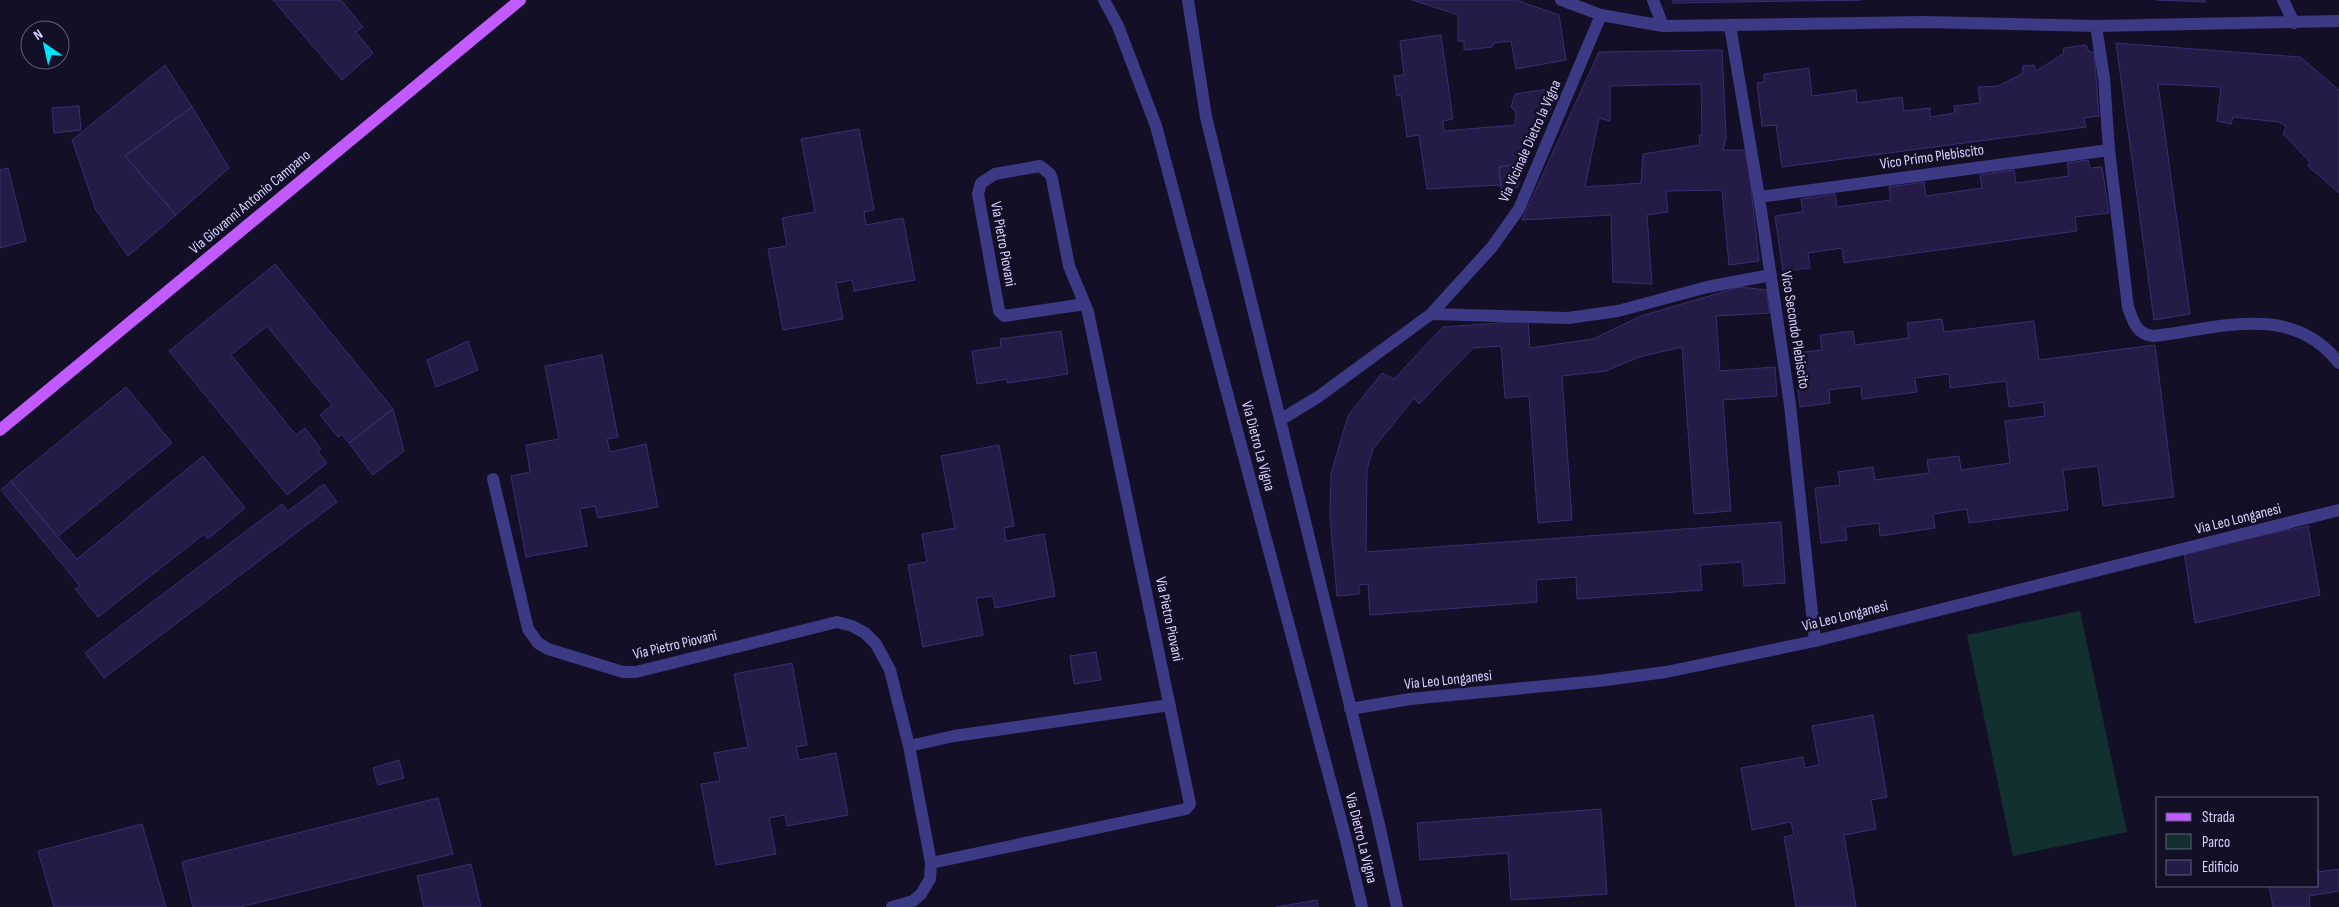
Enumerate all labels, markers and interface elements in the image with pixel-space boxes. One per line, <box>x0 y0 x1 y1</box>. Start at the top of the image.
north arrow <box>20 20 70 70</box>
text: N <box>30 25 46 44</box>
street label: Via Vicinale Dietro la Vigna <box>1495 77 1566 205</box>
street label: Vico Primo Plebiscito <box>1879 140 1985 174</box>
street label: Via Giovanni Antonio Campano <box>186 146 314 258</box>
street label: Via Pietro Piovani <box>986 200 1020 288</box>
street label: Vico Secondo Plebiscito <box>1776 270 1814 390</box>
street label: Via Dietro La Vigna <box>1237 399 1279 493</box>
street label: Via Leo Longanesi <box>2193 499 2283 539</box>
street label: Via Pietro Piovani <box>1151 575 1187 663</box>
street label: Via Leo Longanesi <box>1800 596 1890 636</box>
street label: Via Pietro Piovani <box>631 626 719 664</box>
street label: Via Leo Longanesi <box>1403 666 1493 694</box>
street label: Via Dietro La Vigna <box>1341 791 1381 885</box>
legend <box>2156 797 2319 887</box>
text: Strada <box>2202 808 2235 827</box>
text: Parco <box>2202 833 2230 852</box>
text: Edificio <box>2202 858 2239 877</box>

